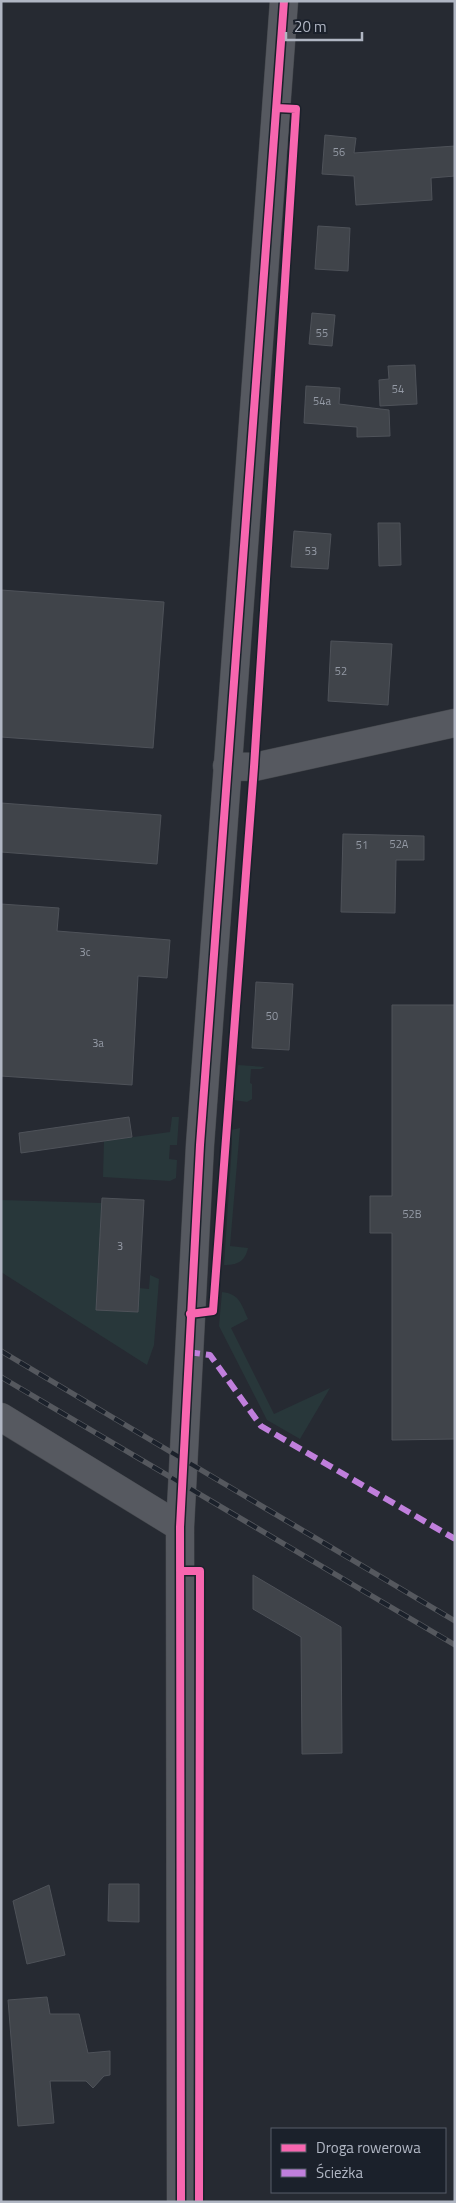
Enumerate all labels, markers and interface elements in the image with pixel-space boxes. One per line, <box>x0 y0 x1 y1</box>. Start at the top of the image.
scale bar <box>286 10 362 42</box>
text: 20 m <box>294 15 327 38</box>
house number: 56 <box>333 144 345 160</box>
house number: 55 <box>316 325 328 341</box>
house number: 54 <box>392 381 404 397</box>
house number: 54a <box>313 393 331 409</box>
house number: 53 <box>305 543 317 559</box>
house number: 52 <box>335 663 347 679</box>
house number: 52A <box>390 836 409 852</box>
house number: 51 <box>356 837 368 853</box>
house number: 3c <box>80 944 91 960</box>
house number: 50 <box>266 1008 278 1024</box>
house number: 3a <box>92 1035 104 1051</box>
house number: 52B <box>402 1206 422 1222</box>
house number: 3 <box>117 1238 123 1254</box>
legend <box>271 2128 446 2193</box>
text: Droga rowerowa <box>316 2136 421 2159</box>
text: Ścieżka <box>316 2161 363 2184</box>

